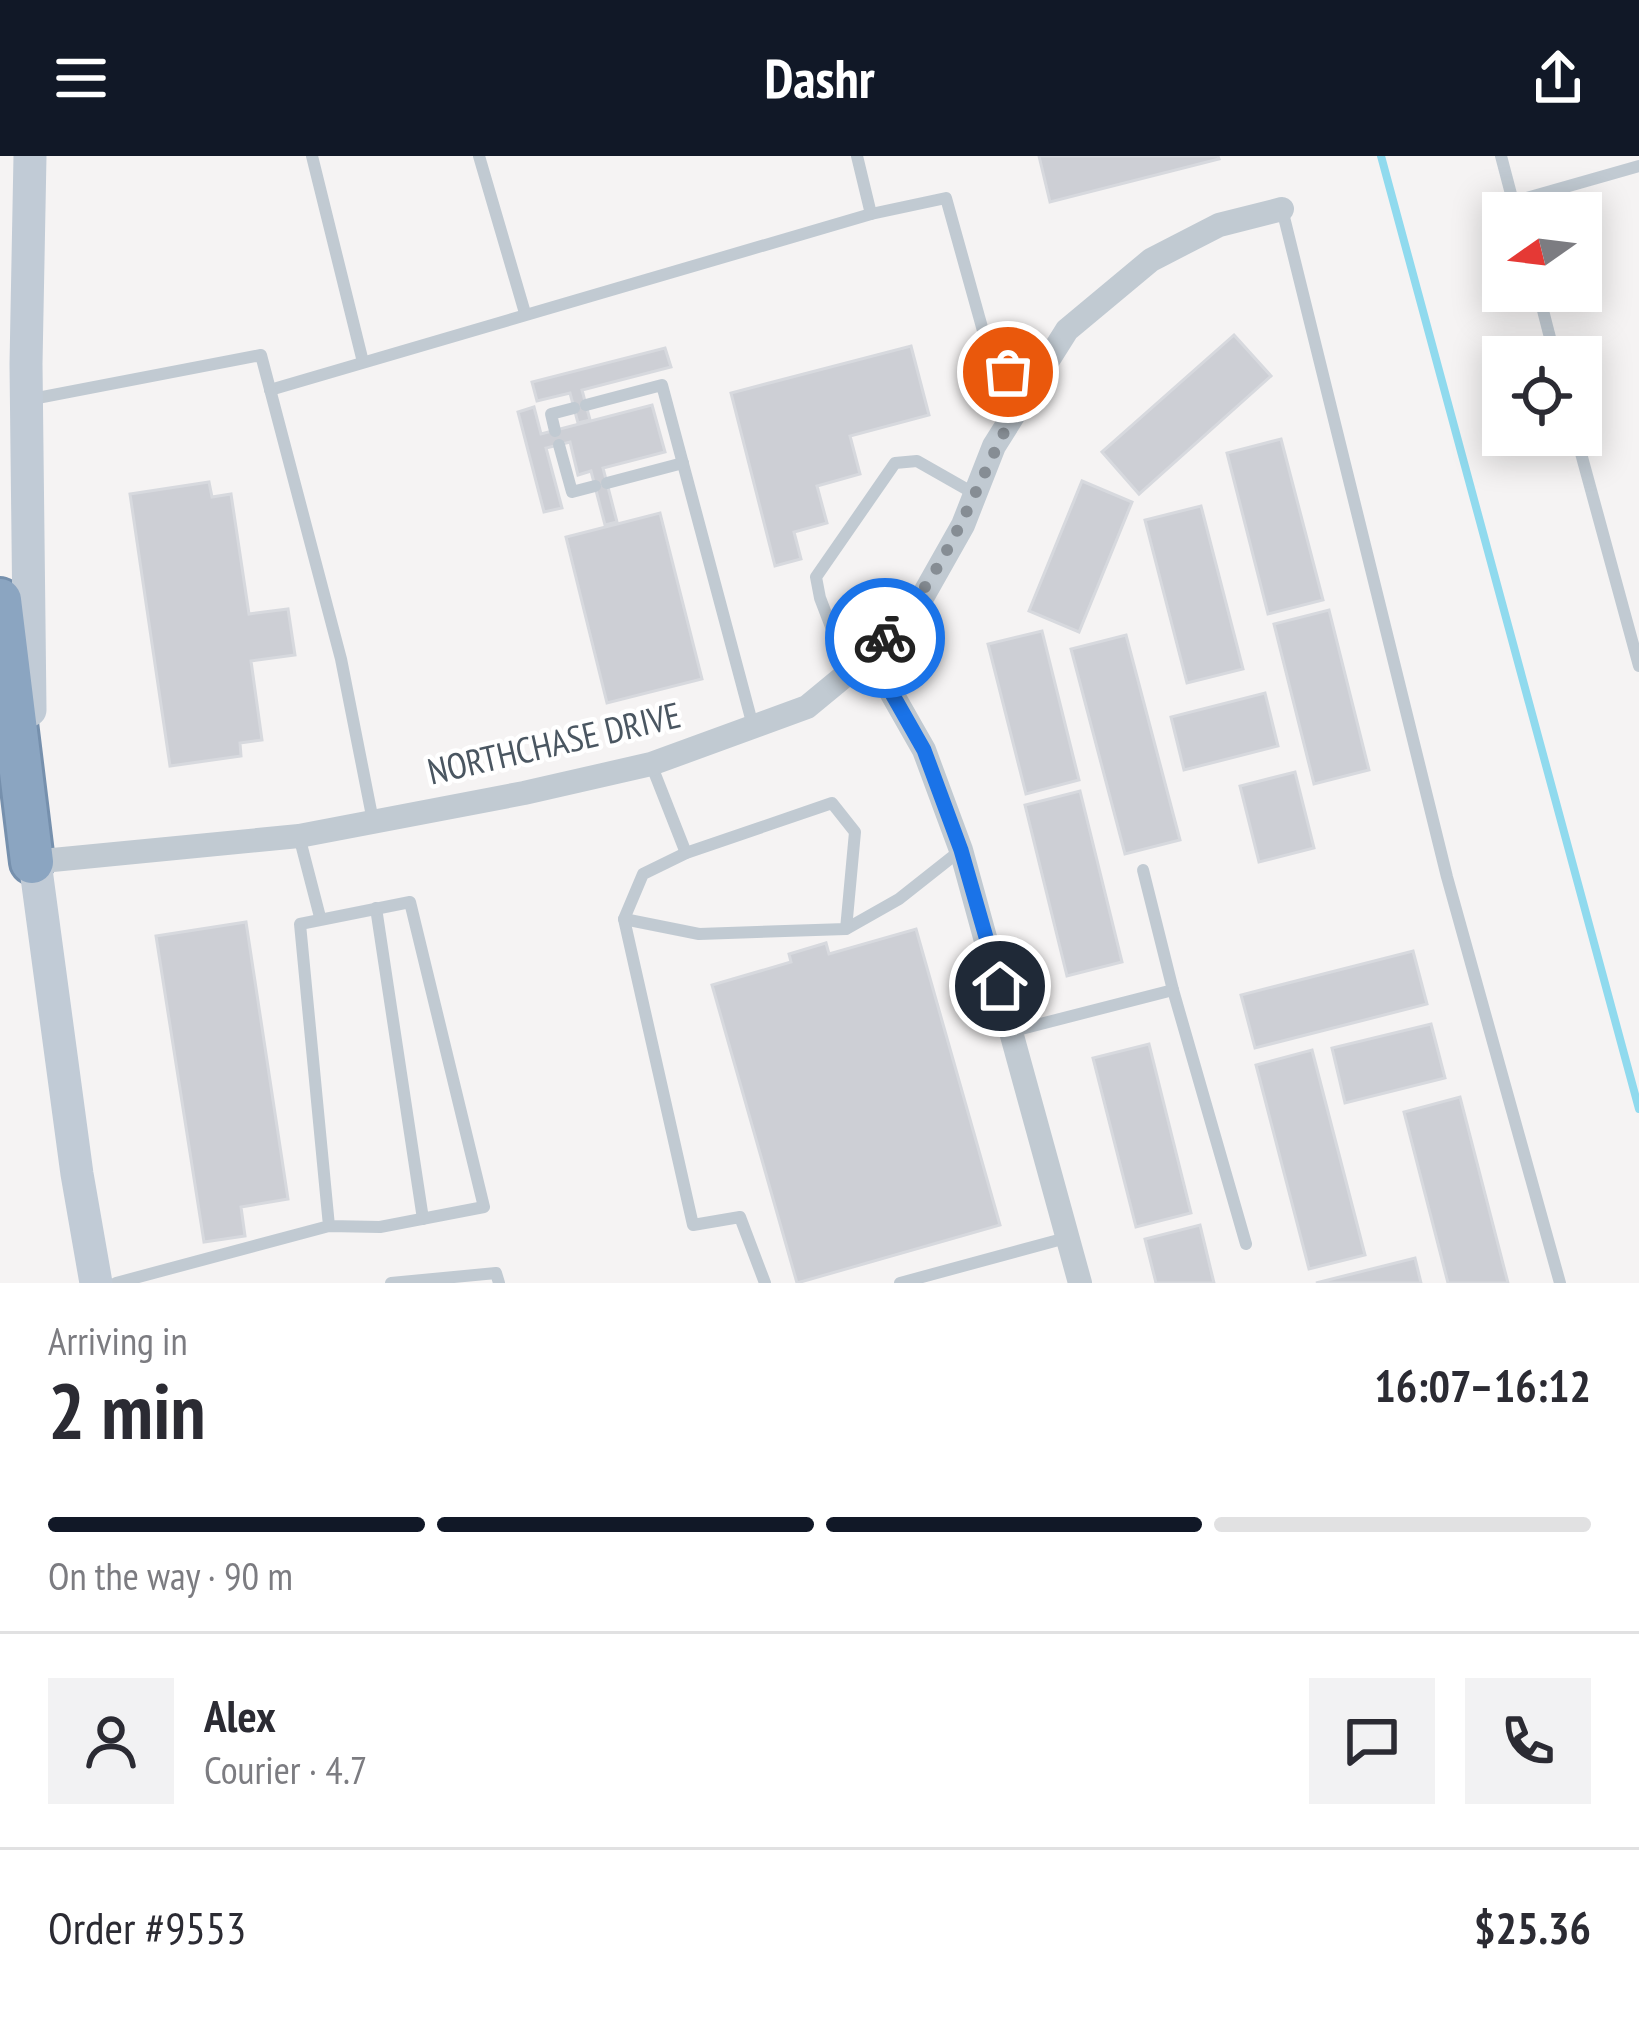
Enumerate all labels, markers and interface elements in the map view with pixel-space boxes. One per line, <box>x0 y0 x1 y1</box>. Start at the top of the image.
text: Dashr <box>764 43 875 113</box>
icon: menu <box>48 45 114 111</box>
icon: share <box>1525 45 1591 111</box>
north arrow <box>1482 192 1602 312</box>
map controls <box>1482 192 1602 456</box>
pin <box>957 321 1059 423</box>
button: locate <box>1482 336 1602 456</box>
icon: bag <box>975 339 1041 405</box>
courier <box>825 578 945 698</box>
icon: bike <box>852 605 918 671</box>
street label: NORTHCHASE DRIVE <box>423 691 685 794</box>
pin <box>949 935 1051 1037</box>
icon: home <box>967 953 1033 1019</box>
text: Arriving in <box>48 1315 188 1366</box>
text: 16:07–16:12 <box>1374 1356 1591 1414</box>
text: 2 min <box>48 1360 206 1461</box>
text: On the way · 90 m <box>48 1550 293 1601</box>
button: person <box>48 1678 174 1804</box>
button: chat <box>1309 1678 1435 1804</box>
button: phone <box>1465 1678 1591 1804</box>
text: Alex <box>204 1686 276 1744</box>
text: Courier · 4.7 <box>204 1744 367 1795</box>
text: Order #9553 <box>48 1898 246 1956</box>
text: $25.36 <box>1474 1898 1591 1956</box>

